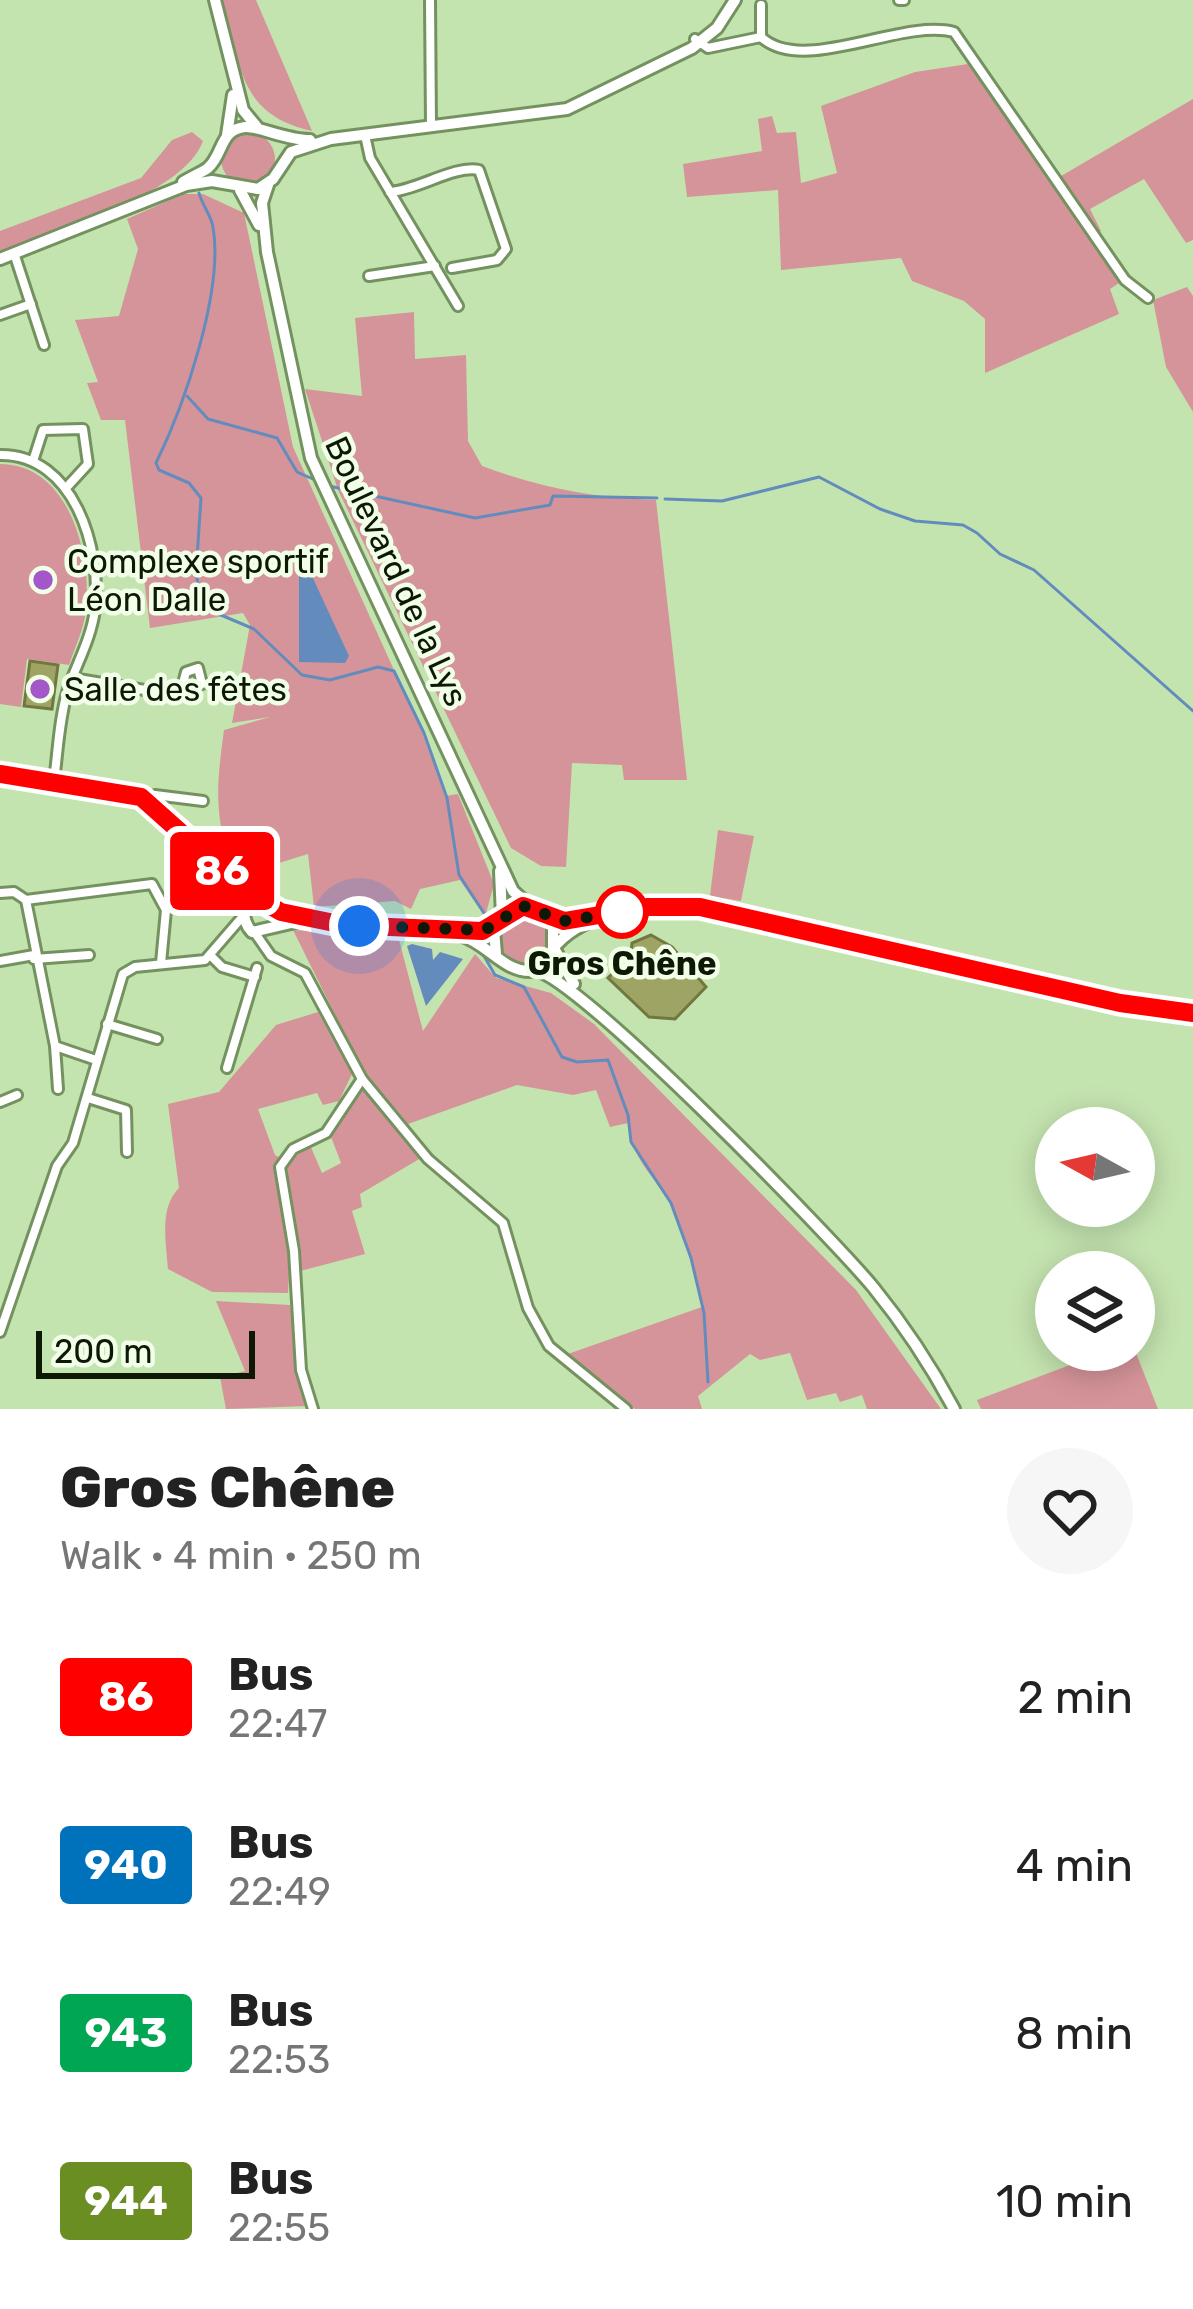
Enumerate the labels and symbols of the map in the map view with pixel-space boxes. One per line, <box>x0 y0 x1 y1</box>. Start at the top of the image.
street label: Boulevard de la Lys <box>317 430 476 712</box>
place label: Complexe sportif Léon Dalle <box>67 542 329 619</box>
marker: Complexe sportif Léon Dalle <box>30 567 56 593</box>
place label: Salle des fêtes <box>64 670 287 709</box>
marker: Salle des fêtes <box>27 676 53 702</box>
line badge: 86 <box>168 832 276 910</box>
marker: Gros Chêne <box>597 887 647 937</box>
your location <box>329 896 389 956</box>
place label: Gros Chêne <box>527 944 717 983</box>
north arrow <box>1035 1107 1155 1227</box>
scale bar <box>36 1325 255 1378</box>

